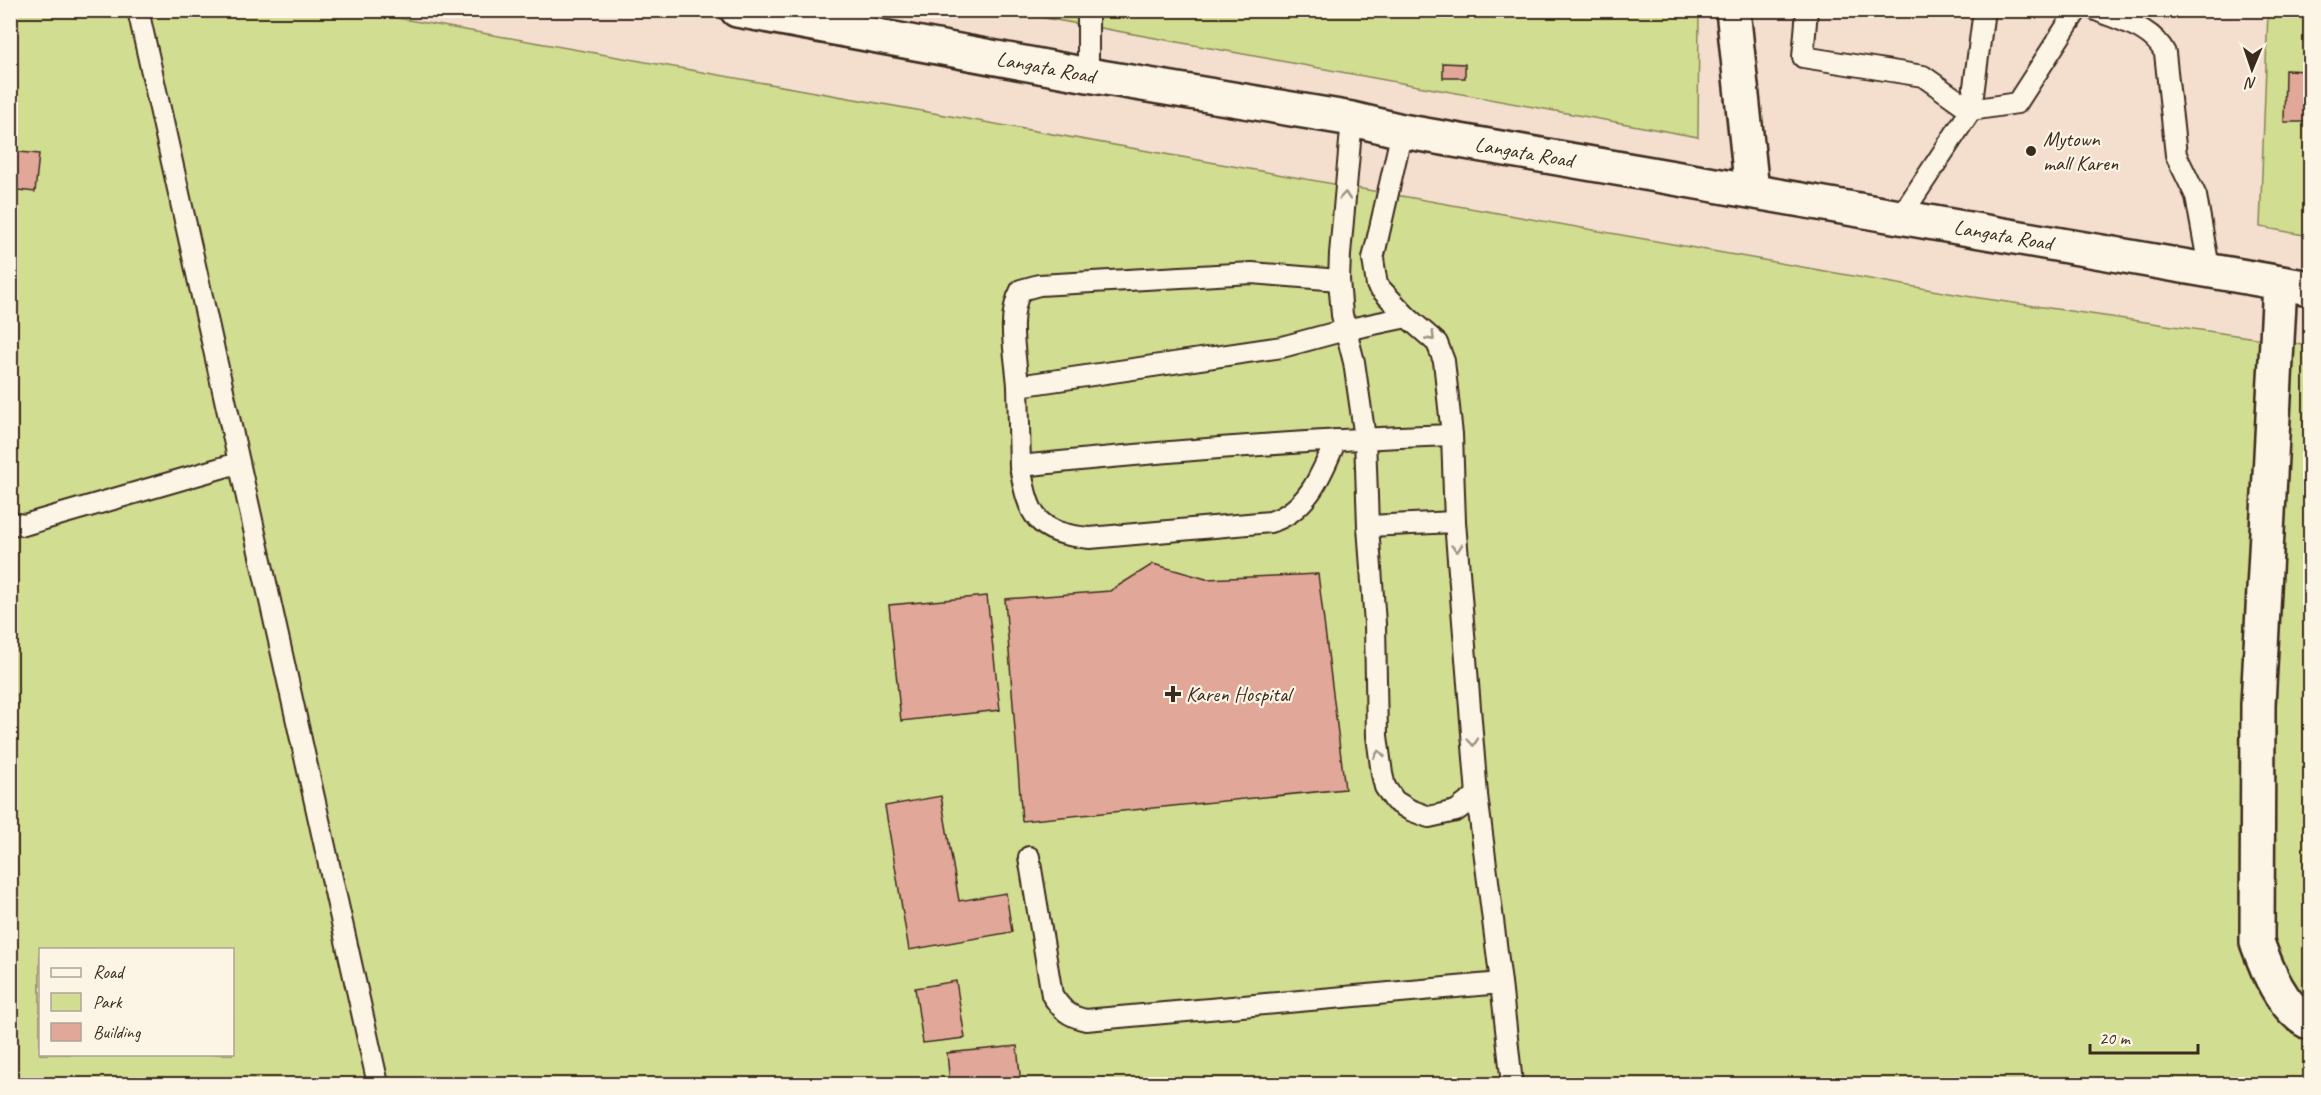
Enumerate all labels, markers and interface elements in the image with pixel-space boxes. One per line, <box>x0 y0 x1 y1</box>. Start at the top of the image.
north arrow <box>2222 39 2282 99</box>
street label: Langata Road <box>995 45 1100 90</box>
text: N <box>2243 73 2257 93</box>
place label: Mytown mall Karen <box>2043 126 2119 176</box>
street label: Langata Road <box>1473 131 1579 174</box>
marker: Mytown mall Karen <box>2024 144 2038 158</box>
one-way arrow <box>1338 191 1351 200</box>
street label: Langata Road <box>1952 214 2058 257</box>
one-way arrow <box>1423 329 1434 340</box>
one-way arrow <box>1450 544 1463 553</box>
place label: Karen Hospital <box>1186 681 1294 707</box>
marker: Karen Hospital <box>1164 685 1182 703</box>
one-way arrow <box>1466 738 1479 747</box>
one-way arrow <box>1374 749 1386 759</box>
legend <box>39 948 234 1056</box>
text: Road <box>93 961 126 983</box>
text: Park <box>93 991 123 1013</box>
scale bar <box>2090 1017 2198 1055</box>
text: Building <box>93 1021 142 1043</box>
text: 20 m <box>2099 1027 2132 1049</box>

